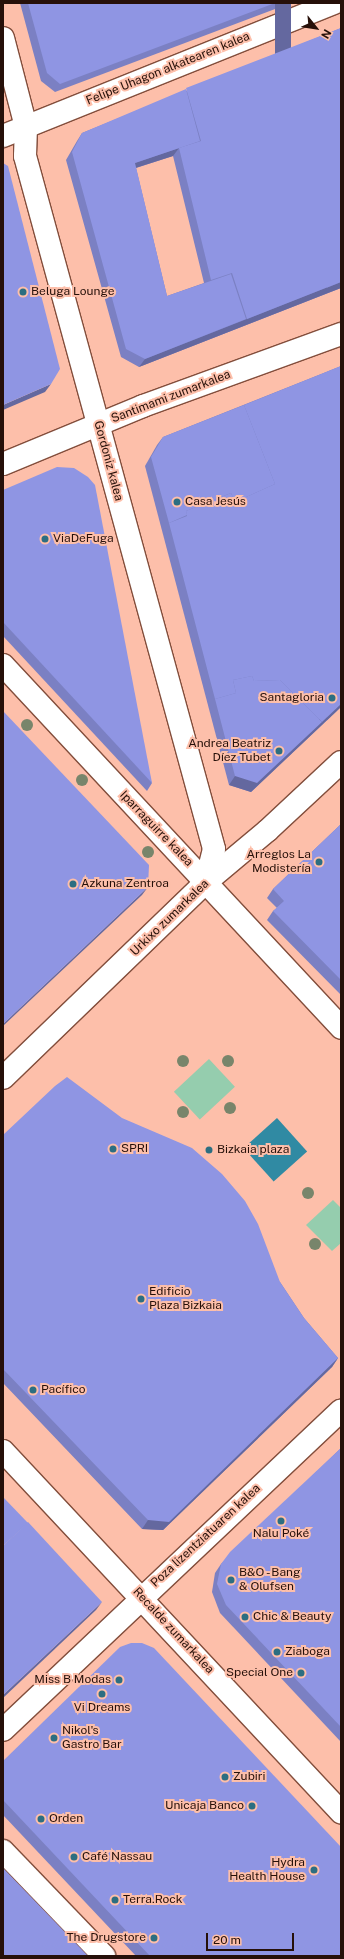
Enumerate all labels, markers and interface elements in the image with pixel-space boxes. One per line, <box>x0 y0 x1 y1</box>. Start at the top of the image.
north arrow <box>296 8 336 48</box>
text: N <box>319 27 334 41</box>
street label: Felipe Uhagon alkatearen kalea <box>84 30 252 108</box>
place label: Beluga Lounge <box>31 285 115 299</box>
marker: Beluga Lounge <box>18 287 28 297</box>
street label: Santimami zumarkalea <box>109 368 233 426</box>
street label: Gordoniz kalea <box>90 419 126 503</box>
place label: Casa Jesús <box>185 495 246 509</box>
marker: Casa Jesús <box>172 497 182 507</box>
place label: ViaDeFuga <box>53 532 114 546</box>
marker: ViaDeFuga <box>40 534 50 544</box>
place label: Santagloria <box>260 691 324 705</box>
marker: Santagloria <box>327 693 337 703</box>
place label: Andrea Beatriz Díez Tubet <box>188 737 271 765</box>
marker: Andrea Beatriz Díez Tubet <box>274 746 284 756</box>
street label: Iparraguirre kalea <box>116 788 196 870</box>
place label: Arreglos La Modistería <box>247 848 311 876</box>
marker: Arreglos La Modistería <box>314 857 324 867</box>
place label: Azkuna Zentroa <box>81 877 169 891</box>
street label: Urkixo zumarkalea <box>128 877 212 959</box>
marker: Azkuna Zentroa <box>68 879 78 889</box>
place label: SPRI <box>121 1142 148 1156</box>
place label: Bizkaia plaza <box>217 1143 289 1157</box>
marker: SPRI <box>108 1144 118 1154</box>
marker: Bizkaia plaza <box>204 1145 214 1155</box>
place label: Edificio Plaza Bizkaia <box>149 1285 222 1313</box>
marker: Edificio Plaza Bizkaia <box>136 1294 146 1304</box>
place label: Pacífico <box>41 1383 85 1397</box>
marker: Pacífico <box>28 1385 38 1395</box>
street label: Poza lizentziatuaren kalea <box>148 1481 264 1591</box>
marker: Nalu Poké <box>276 1516 286 1526</box>
place label: Nalu Poké <box>253 1527 309 1541</box>
place label: B&O - Bang & Olufsen <box>239 1566 304 1594</box>
marker: B&O - Bang & Olufsen <box>226 1575 236 1585</box>
street label: Recalde zumarkalea <box>129 1585 217 1677</box>
place label: Chic & Beauty <box>253 1610 332 1624</box>
marker: Chic & Beauty <box>240 1612 250 1622</box>
place label: Ziaboga <box>285 1645 330 1659</box>
marker: Ziaboga <box>272 1647 282 1657</box>
place label: Special One <box>226 1666 293 1680</box>
marker: Special One <box>296 1668 306 1678</box>
place label: Miss B Modas <box>34 1673 111 1687</box>
marker: Miss B Modas <box>114 1675 124 1685</box>
marker: Vi Dreams <box>97 1689 107 1699</box>
place label: Vi Dreams <box>74 1701 130 1715</box>
place label: Nikol's Gastro Bar <box>62 1724 122 1752</box>
marker: Nikol's Gastro Bar <box>49 1733 59 1743</box>
place label: Zubiri <box>233 1770 266 1784</box>
marker: Zubiri <box>220 1772 230 1782</box>
place label: Unicaja Banco <box>165 1799 244 1813</box>
marker: Unicaja Banco <box>247 1801 257 1811</box>
place label: Orden <box>49 1812 83 1826</box>
marker: Orden <box>36 1814 46 1824</box>
place label: Café Nassau <box>82 1850 152 1864</box>
marker: Café Nassau <box>69 1852 79 1862</box>
place label: Hydra Health House <box>229 1856 305 1884</box>
marker: Hydra Health House <box>308 1864 320 1876</box>
place label: Terra.Rock <box>123 1893 183 1907</box>
marker: Terra.Rock <box>110 1895 120 1905</box>
scale bar <box>208 1925 296 1951</box>
place label: The Drugstore <box>66 1931 146 1945</box>
marker: The Drugstore <box>149 1933 159 1943</box>
text: 20 m <box>213 1933 241 1947</box>

